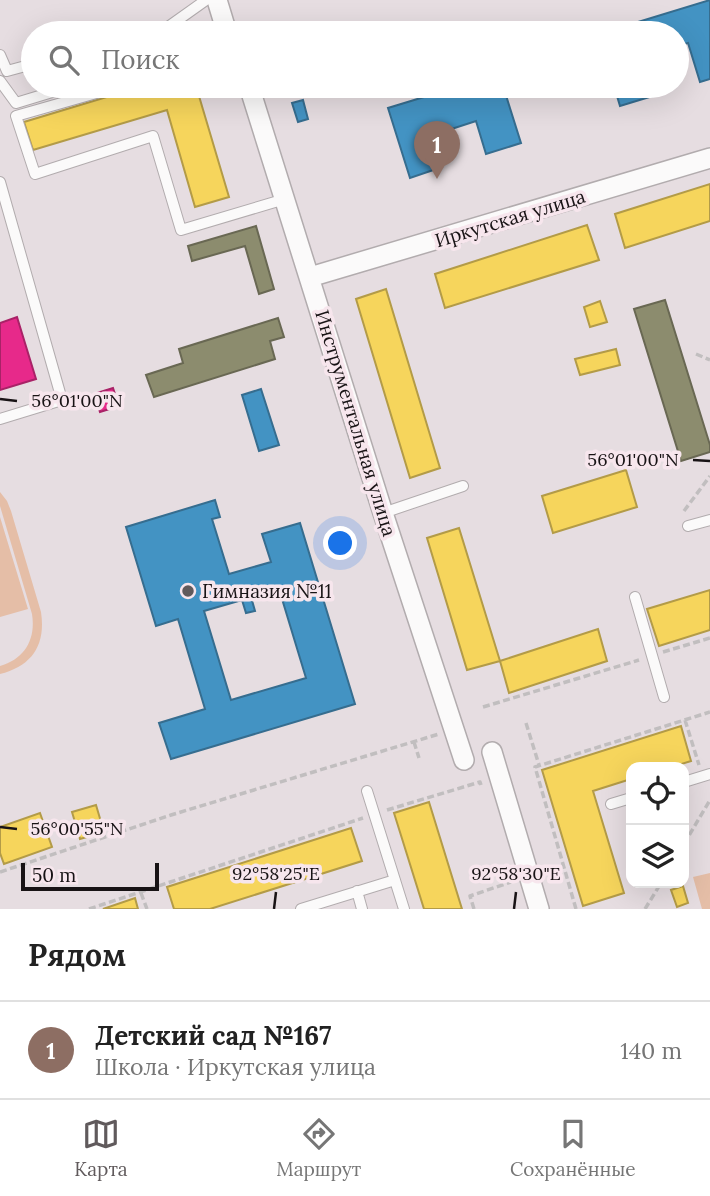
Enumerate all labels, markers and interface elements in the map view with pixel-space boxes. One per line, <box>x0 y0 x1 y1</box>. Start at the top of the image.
search box <box>21 21 689 98</box>
icon: search <box>45 41 83 79</box>
text: Поиск <box>101 43 180 76</box>
pin: 1 <box>414 121 460 179</box>
street label: Иркутская улица <box>432 184 588 252</box>
street label: Инструментальная улица <box>310 307 402 539</box>
text: 56°01'00"N <box>31 389 123 412</box>
text: 56°01'00"N <box>587 448 679 471</box>
your location <box>323 526 357 560</box>
place label: Гимназия №11 <box>202 579 332 603</box>
marker: Гимназия №11 <box>180 583 196 599</box>
map controls <box>626 762 689 888</box>
button: locate <box>626 762 689 825</box>
text: 56°00'55"N <box>30 817 124 840</box>
button: layers <box>626 825 689 888</box>
scale bar <box>21 860 159 892</box>
text: 92°58'25"E <box>232 862 320 885</box>
text: 92°58'30"E <box>471 862 561 885</box>
text: 50 m <box>32 863 76 887</box>
text: Рядом <box>28 936 126 974</box>
text: Детский сад №167 <box>95 1019 332 1052</box>
text: 1 <box>46 1036 56 1065</box>
text: 140 m <box>620 1036 682 1065</box>
text: Школа · Иркутская улица <box>95 1052 376 1081</box>
tab: Карта <box>74 1115 128 1181</box>
tab: Маршрут <box>276 1115 361 1181</box>
tab: Сохранённые <box>510 1115 636 1181</box>

